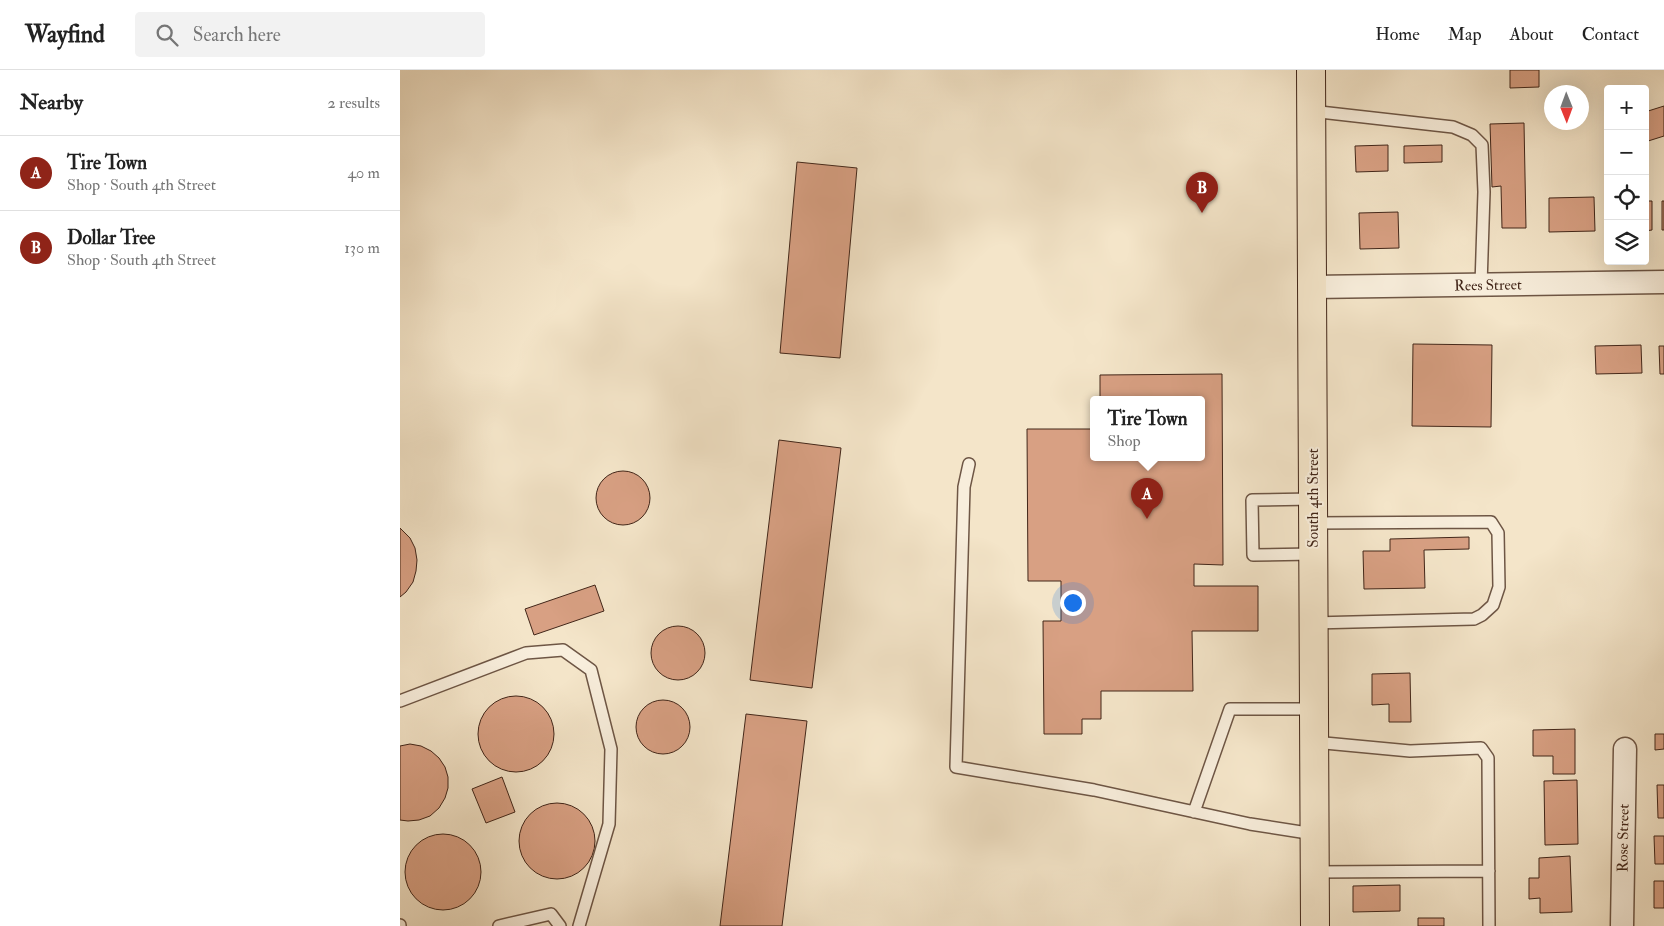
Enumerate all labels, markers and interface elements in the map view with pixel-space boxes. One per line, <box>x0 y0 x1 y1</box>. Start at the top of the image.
search box <box>135 12 485 57</box>
text: Wayfind <box>25 19 105 50</box>
icon: search <box>153 21 181 49</box>
text: Search here <box>193 23 281 47</box>
text: Home <box>1375 23 1420 46</box>
text: Map <box>1448 23 1482 46</box>
text: About <box>1510 23 1554 46</box>
text: Contact <box>1582 23 1639 46</box>
north arrow <box>1544 85 1589 130</box>
map controls <box>1604 85 1649 265</box>
button: + <box>1604 85 1649 130</box>
text: Nearby <box>20 89 83 116</box>
text: 2 results <box>327 93 380 113</box>
button: − <box>1604 130 1649 175</box>
text: Tire Town <box>67 151 147 175</box>
text: A <box>31 163 41 183</box>
text: 40 m <box>347 163 380 183</box>
pin: B <box>1186 172 1218 213</box>
text: Shop · South 4th Street <box>67 175 216 195</box>
button: locate <box>1604 175 1649 220</box>
button: layers <box>1604 220 1649 265</box>
text: Dollar Tree <box>67 226 155 250</box>
text: B <box>31 238 41 258</box>
text: 130 m <box>344 238 380 258</box>
text: Shop · South 4th Street <box>67 250 216 270</box>
street label: Rees Street <box>1454 275 1522 296</box>
popup <box>1090 396 1205 461</box>
text: Tire Town <box>1107 407 1188 431</box>
text: Shop <box>1107 431 1141 451</box>
street label: South 4th Street <box>1304 448 1323 548</box>
pin: A <box>1131 478 1163 519</box>
your location <box>1060 590 1086 616</box>
street label: Rose Street <box>1613 803 1634 872</box>

